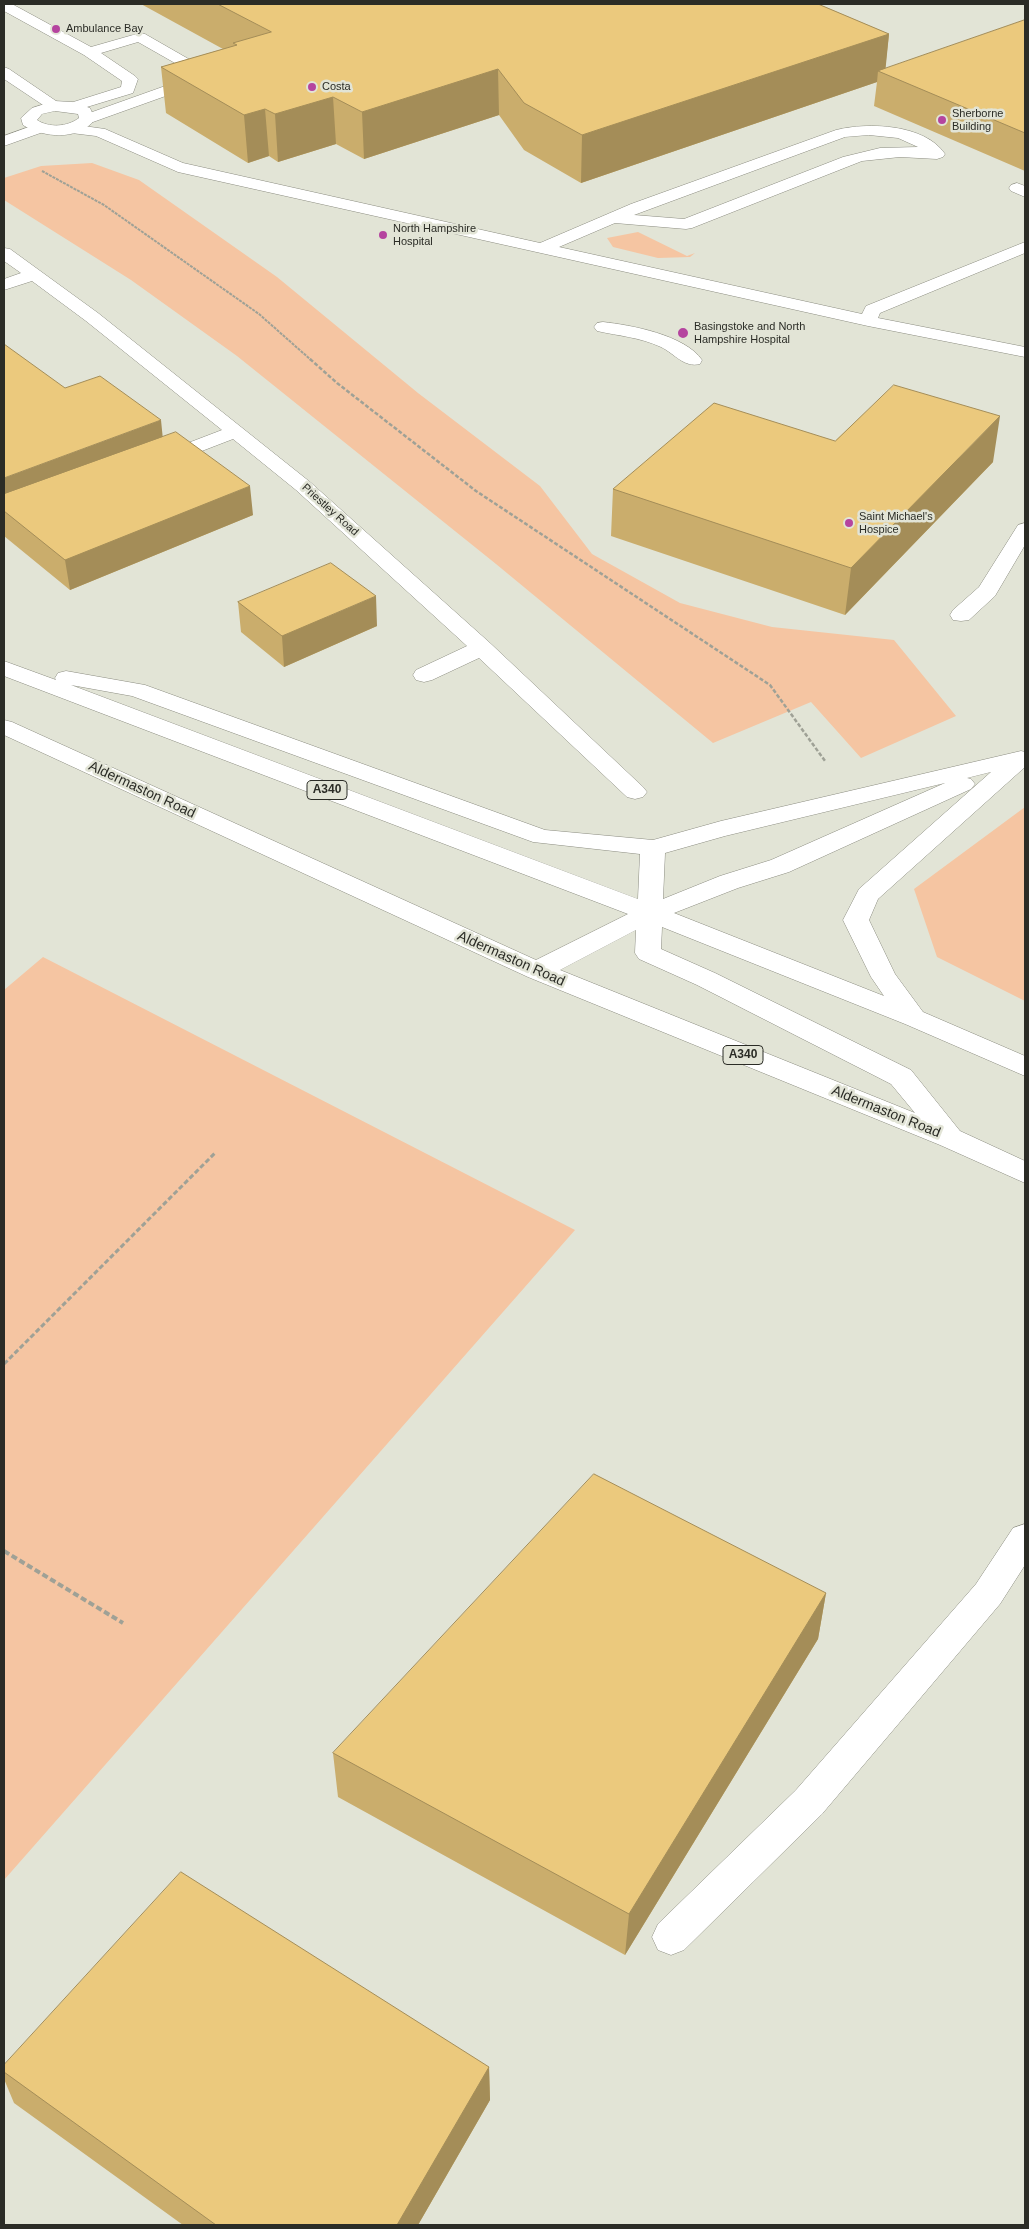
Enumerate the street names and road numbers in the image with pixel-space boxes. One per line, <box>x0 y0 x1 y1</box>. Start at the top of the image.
street label: Priestley Road <box>299 481 361 539</box>
street label: Aldermaston Road <box>86 758 198 822</box>
road number: A340 <box>307 780 347 800</box>
street label: Aldermaston Road <box>455 928 567 990</box>
road number: A340 <box>723 1046 763 1064</box>
street label: Aldermaston Road <box>829 1082 943 1142</box>

